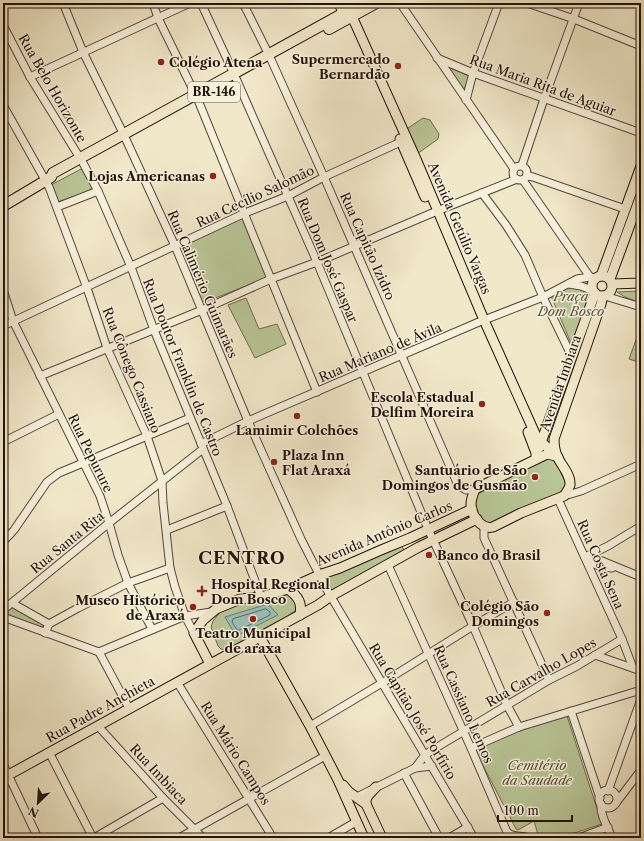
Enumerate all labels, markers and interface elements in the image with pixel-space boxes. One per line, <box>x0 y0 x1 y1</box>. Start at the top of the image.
street label: Rua Belo Horizonte <box>16 31 90 145</box>
place label: Supermercado Bernardão <box>292 51 390 82</box>
street label: Rua Maria Rita de Aguiar <box>468 51 619 119</box>
place label: Colégio Atena <box>169 54 263 70</box>
marker: Colégio Atena <box>156 57 166 67</box>
marker: Supermercado Bernardão <box>393 61 403 71</box>
road number: BR-146 <box>188 82 240 102</box>
street label: Avenida Getúlio Vargas <box>425 159 495 297</box>
street label: Rua Cecílio Salomão <box>193 162 317 230</box>
place label: Lojas Americanas <box>88 168 205 184</box>
marker: Lojas Americanas <box>208 171 218 181</box>
street label: Rua Capitão Izidro <box>337 190 399 302</box>
street label: Rua Dom José Gaspar <box>294 195 362 325</box>
street label: Rua Calimério Guimarães <box>165 208 242 361</box>
street label: Rua Doutor Franklin de Castro <box>140 276 226 458</box>
park label: Praça Dom Bosco <box>537 288 604 319</box>
street label: Rua Cônego Cassiano <box>99 305 165 435</box>
street label: Rua Mariano de Ávila <box>316 319 444 385</box>
street label: Avenida Imbiara <box>536 333 584 434</box>
place label: Escola Estadual Delfim Moreira <box>370 389 474 420</box>
marker: Escola Estadual Delfim Moreira <box>477 399 487 409</box>
street label: Rua Pepurure <box>65 411 117 495</box>
marker: Lamimir Colchões <box>292 411 302 421</box>
place label: Lamimir Colchões <box>236 422 358 438</box>
place label: Plaza Inn Flat Araxá <box>282 447 351 478</box>
marker: Plaza Inn Flat Araxá <box>269 457 279 467</box>
place label: Santuário de São Domingos de Gusmão <box>382 462 527 493</box>
marker: Santuário de São Domingos de Gusmão <box>530 472 540 482</box>
street label: Avenida Antônio Carlos <box>313 497 455 569</box>
street label: Rua Santa Rita <box>27 507 107 577</box>
street label: Rua Costa Sena <box>574 517 628 611</box>
place label: Banco do Brasil <box>437 547 541 563</box>
district label: CENTRO <box>198 548 286 568</box>
marker: Banco do Brasil <box>424 550 434 560</box>
place label: Hospital Regional Dom Bosco <box>211 576 330 607</box>
marker: Hospital Regional Dom Bosco <box>196 585 208 597</box>
place label: Museo Histórico de Araxá <box>75 592 185 623</box>
place label: Colégio São Domingos <box>460 598 539 629</box>
marker: Museo Histórico de Araxá <box>188 602 198 612</box>
marker: Colégio São Domingos <box>542 608 552 618</box>
marker: Teatro Municipal de araxa <box>248 614 258 624</box>
place label: Teatro Municipal de araxa <box>195 625 311 656</box>
street label: Rua Carvalho Lopes <box>483 634 599 710</box>
street label: Rua Capitão José Porfírio <box>366 640 460 782</box>
street label: Rua Cassiano Lemos <box>431 642 497 766</box>
street label: Rua Padre Anchieta <box>43 672 157 746</box>
street label: Rua Mário Campos <box>198 698 275 808</box>
street label: Rua Imbiaca <box>127 740 191 808</box>
park label: Cemitério da Saudade <box>502 757 573 788</box>
north arrow <box>18 783 58 823</box>
scale bar <box>498 797 572 823</box>
text: 100 m <box>504 803 539 818</box>
text: N <box>26 804 41 820</box>

